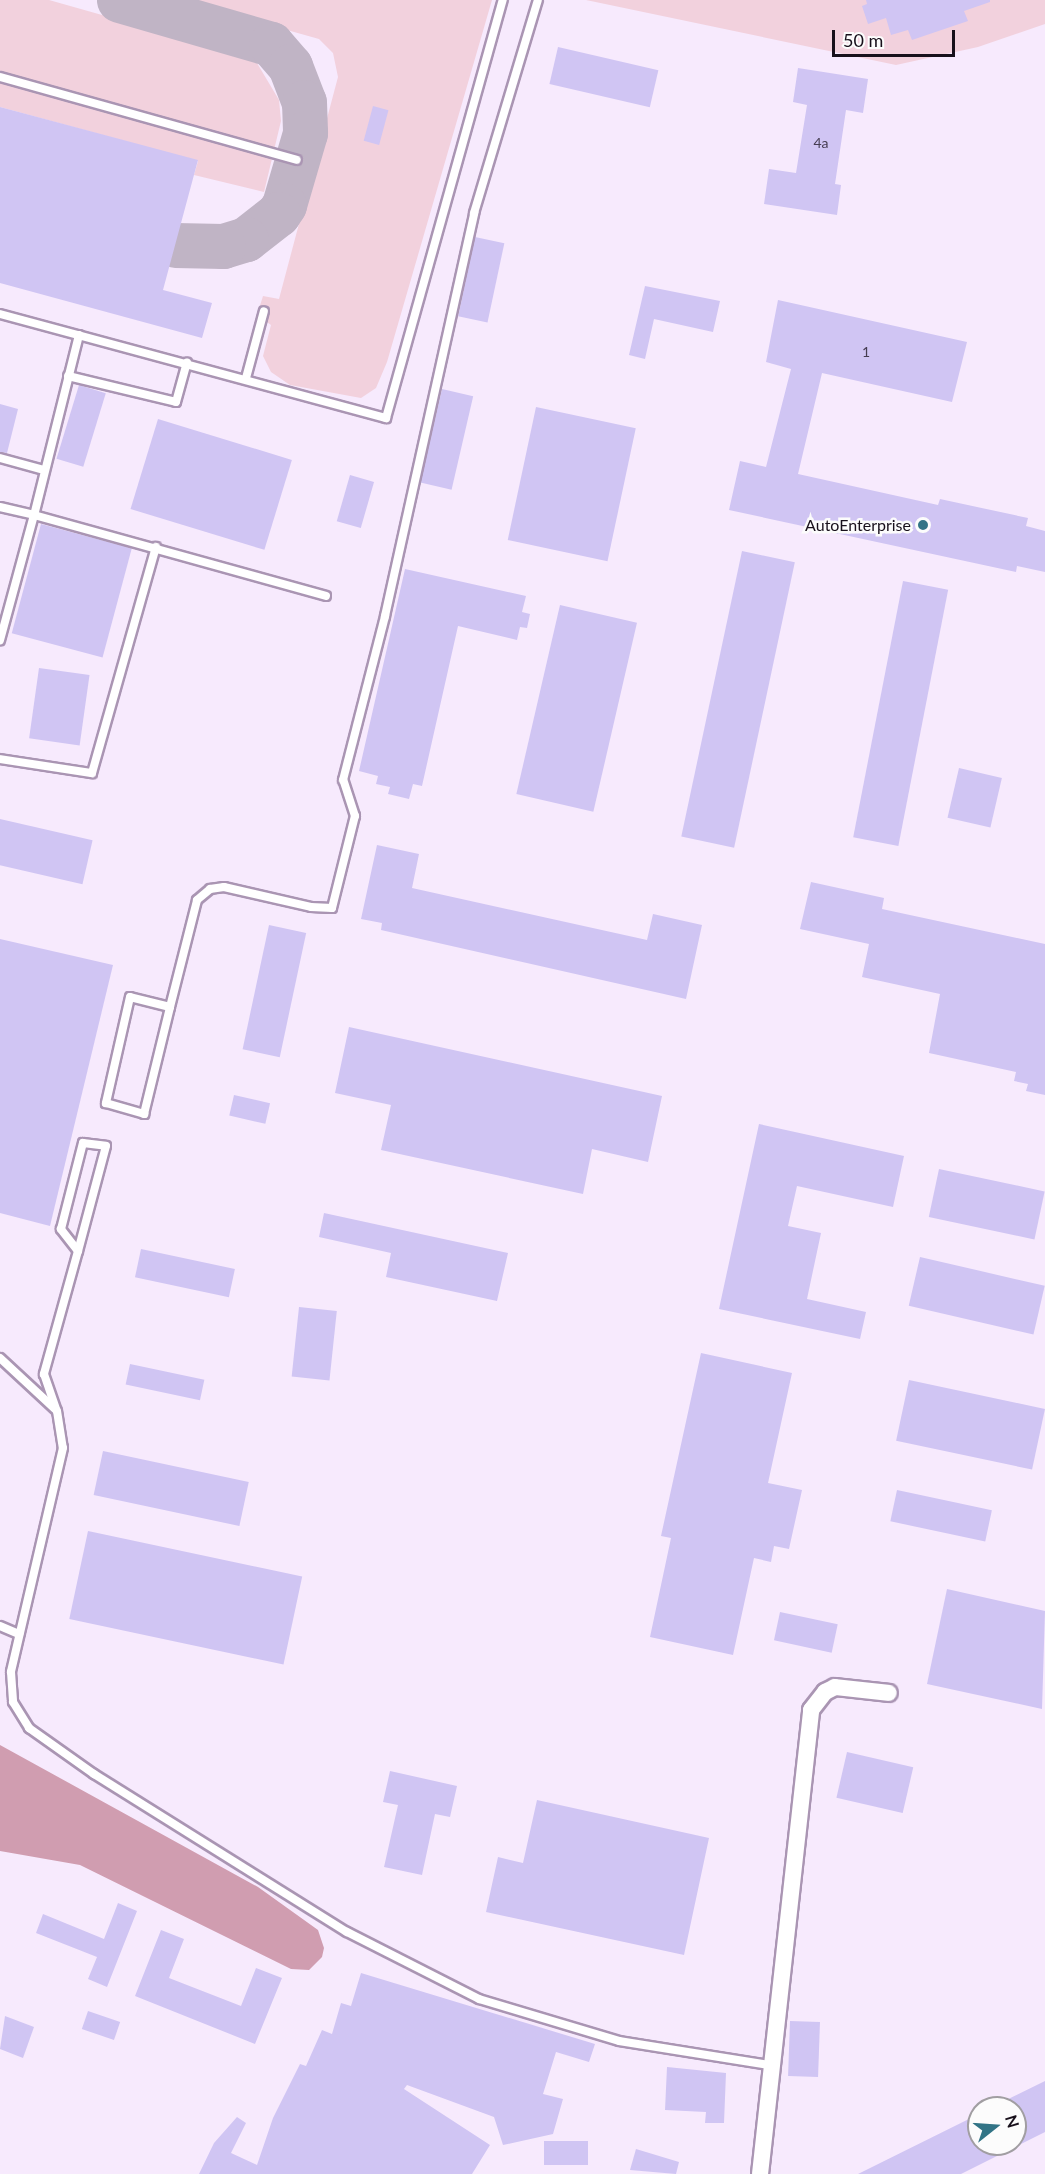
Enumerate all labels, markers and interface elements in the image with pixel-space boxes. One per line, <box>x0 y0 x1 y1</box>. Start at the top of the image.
scale bar <box>835 18 958 56</box>
text: 50 m <box>843 29 883 51</box>
house number: 4а <box>813 135 829 151</box>
house number: 1 <box>862 344 870 360</box>
place label: AutoEnterprise <box>805 515 911 535</box>
marker: AutoEnterprise <box>916 518 930 532</box>
north arrow <box>967 2096 1027 2156</box>
text: N <box>1002 2112 1024 2130</box>

